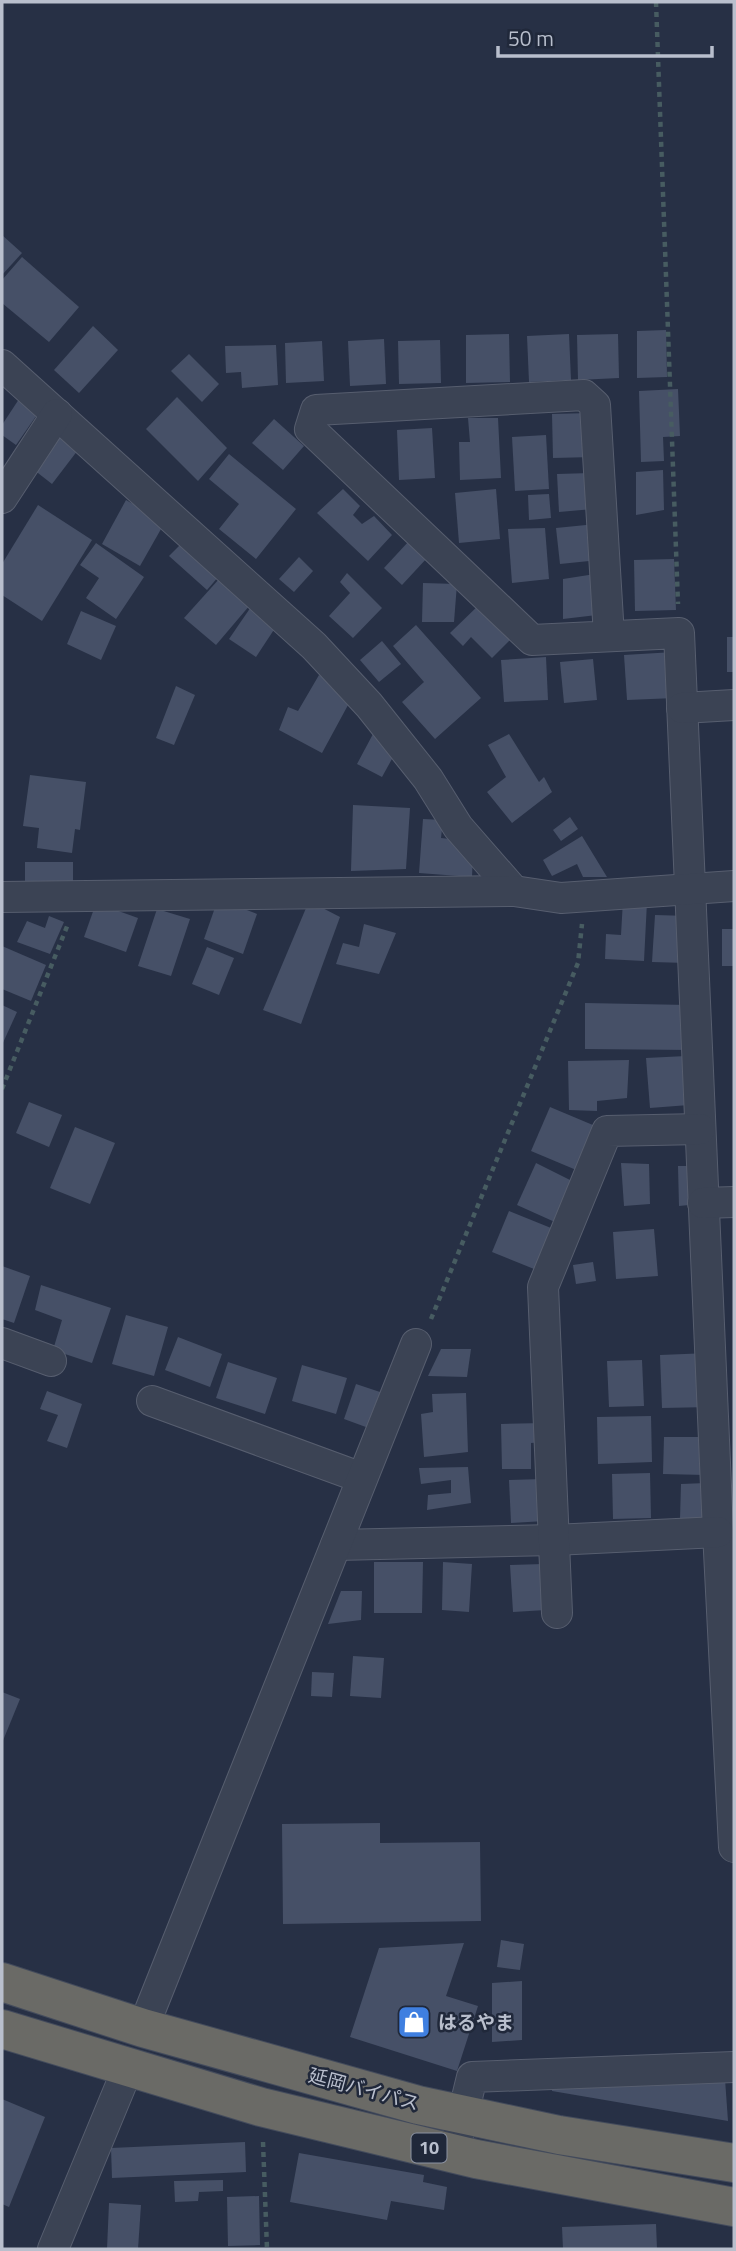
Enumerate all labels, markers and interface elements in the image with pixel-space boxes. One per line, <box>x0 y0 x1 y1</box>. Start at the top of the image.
scale bar <box>498 14 712 58</box>
text: 50 m <box>508 22 554 54</box>
shop icon: はるやま <box>395 2003 433 2041</box>
place label: はるやま <box>438 2007 514 2036</box>
street label: 延岡バイパス <box>305 2060 423 2117</box>
road number: 10 <box>412 2134 446 2162</box>

